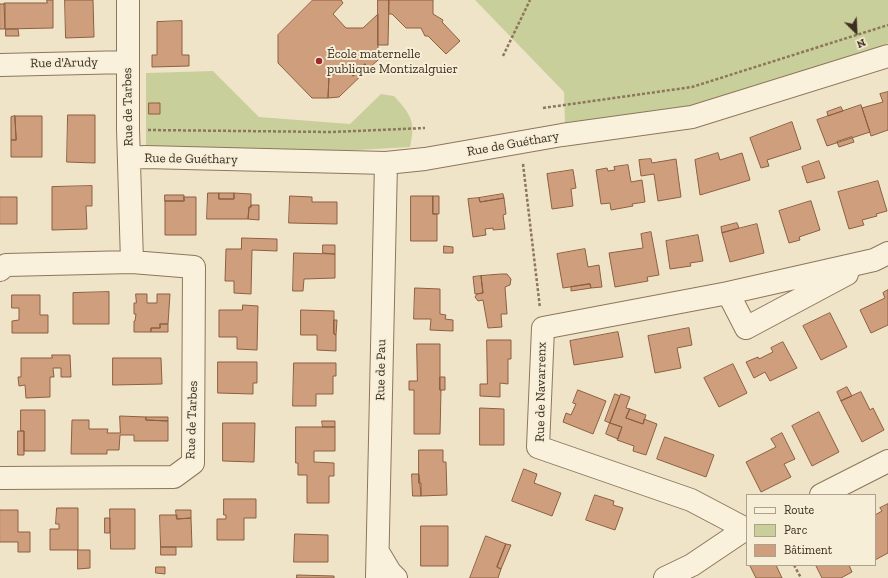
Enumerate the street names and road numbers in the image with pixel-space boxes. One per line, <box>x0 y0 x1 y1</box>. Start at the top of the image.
street label: Rue d'Arudy <box>30 55 98 71</box>
street label: Rue de Tarbes <box>120 67 136 147</box>
street label: Rue de Guéthary <box>466 128 560 160</box>
street label: Rue de Guéthary <box>144 150 238 168</box>
street label: Rue de Pau <box>373 339 389 401</box>
street label: Rue de Navarrenx <box>532 342 550 442</box>
street label: Rue de Tarbes <box>183 380 201 460</box>

